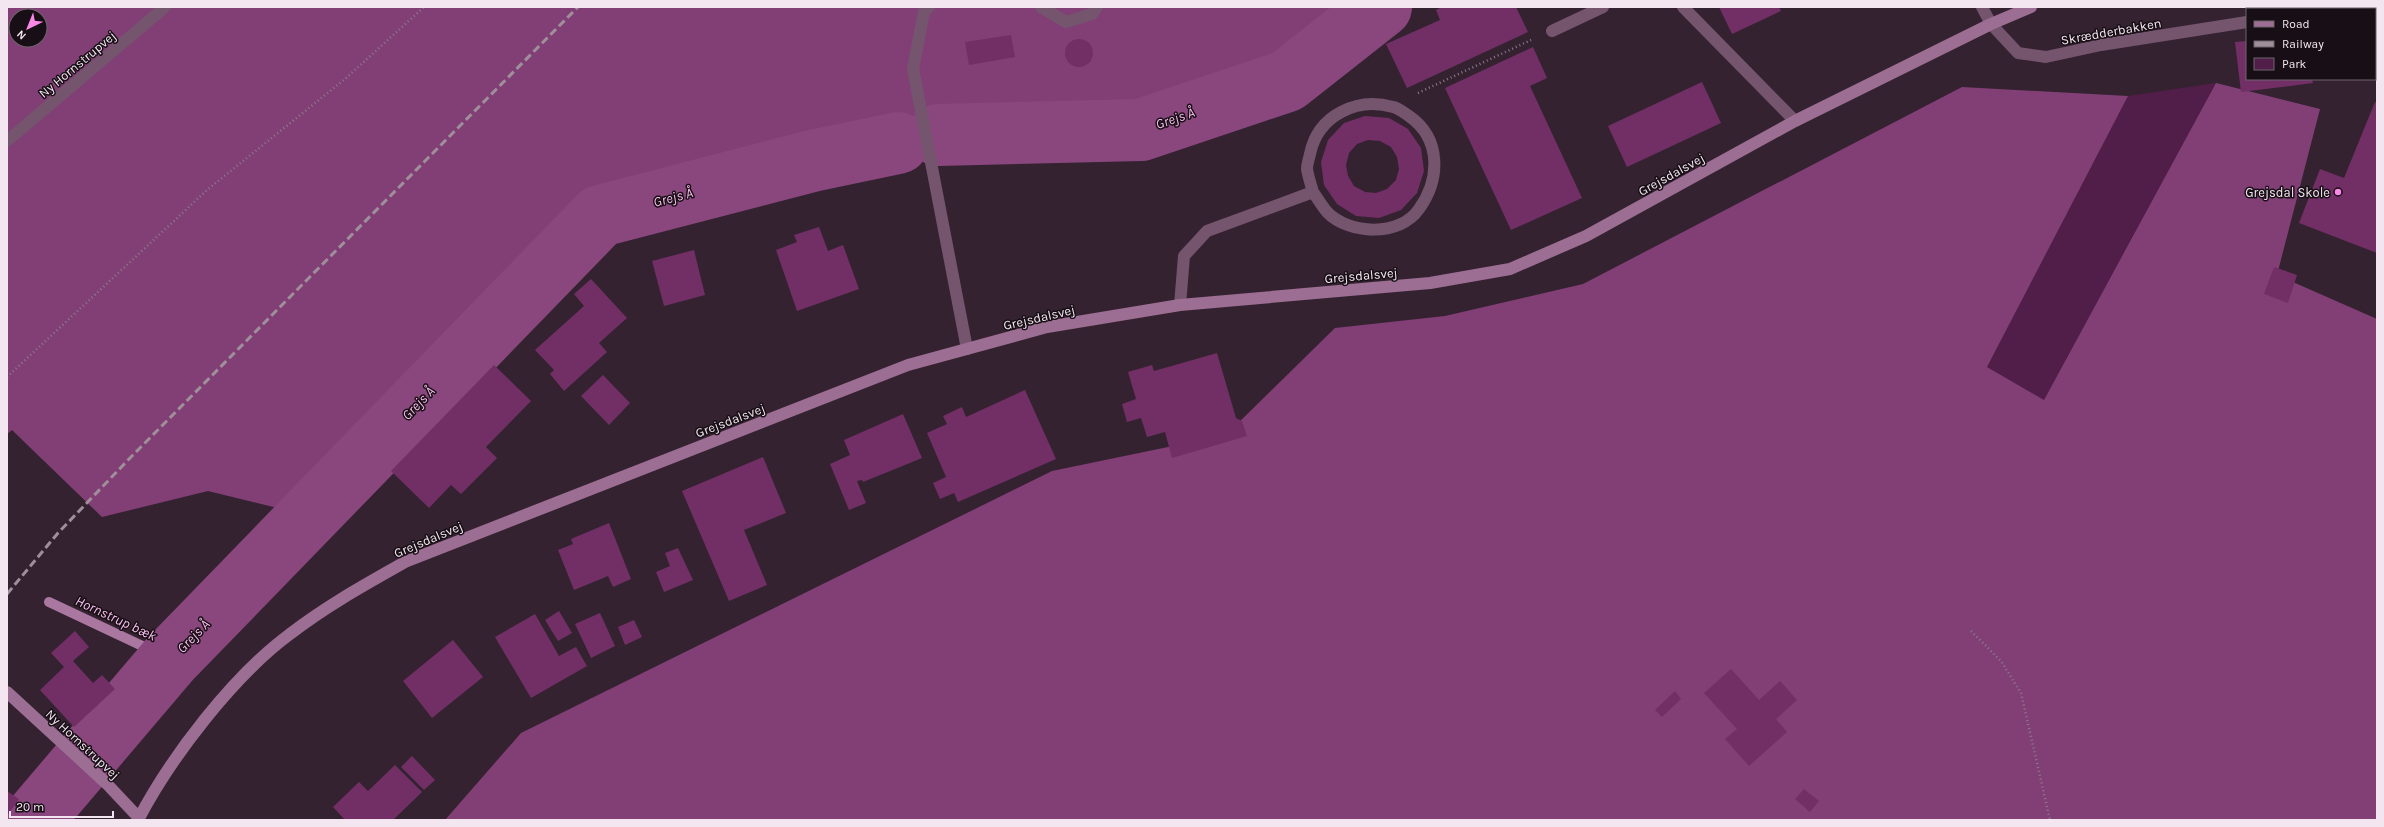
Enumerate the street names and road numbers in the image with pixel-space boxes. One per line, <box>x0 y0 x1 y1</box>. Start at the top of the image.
street label: Skrædderbakken <box>2060 15 2162 48</box>
street label: Ny Hornstrupvej <box>36 28 119 101</box>
street label: Grejsdalsvej <box>1636 150 1707 199</box>
street label: Grejsdalsvej <box>1324 265 1398 286</box>
street label: Grejsdalsvej <box>1002 302 1077 333</box>
street label: Grejsdalsvej <box>693 400 767 441</box>
street label: Grejsdalsvej <box>392 518 465 561</box>
street label: Ny Hornstrupvej <box>43 706 123 782</box>

